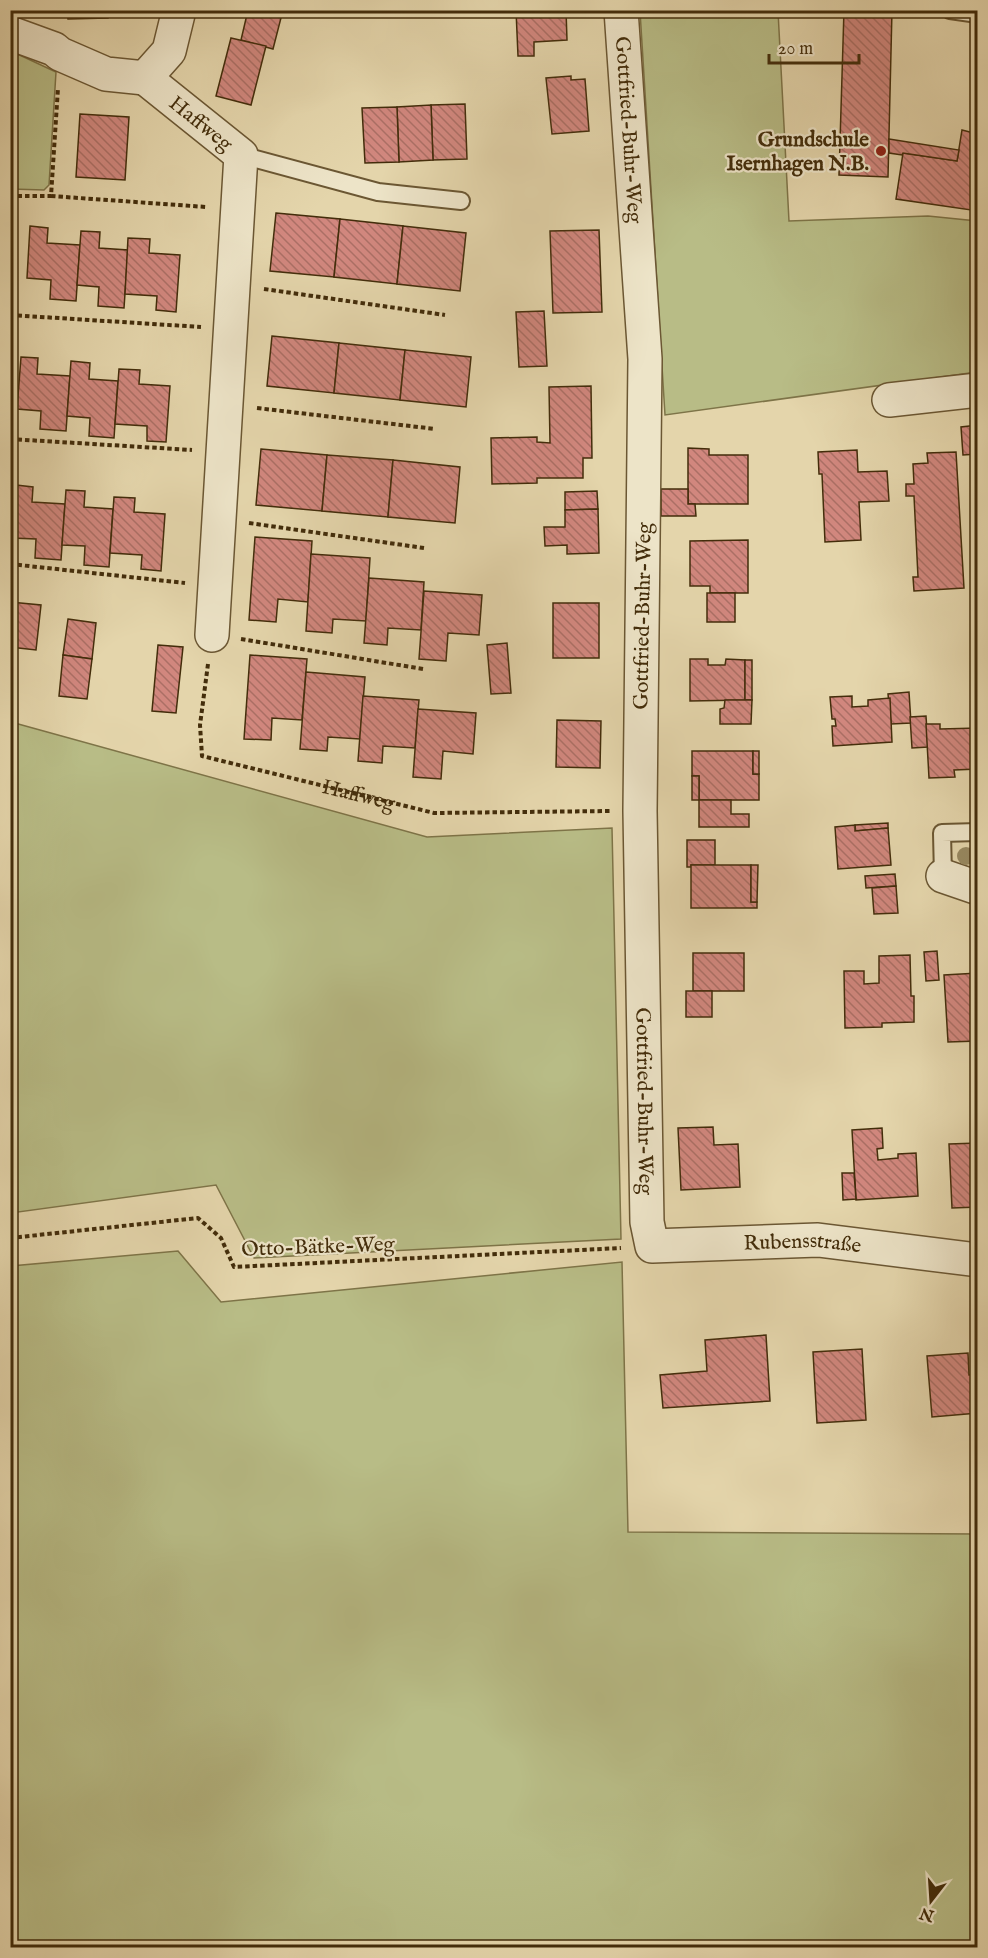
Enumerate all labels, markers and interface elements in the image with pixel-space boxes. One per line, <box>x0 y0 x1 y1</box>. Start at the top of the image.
scale bar <box>769 27 859 65</box>
street label: Gottfried-Buhr-Weg <box>608 35 648 225</box>
text: 20 m <box>778 38 813 61</box>
street label: Haffweg <box>163 90 238 158</box>
place label: Grundschule Isernhagen N.B. <box>727 127 869 178</box>
marker: Grundschule Isernhagen N.B. <box>874 144 888 158</box>
street label: Gottfried-Buhr-Weg <box>628 522 659 710</box>
street label: Haffweg <box>319 774 398 818</box>
street label: Gottfried-Buhr-Weg <box>628 1007 659 1196</box>
street label: Rubensstraße <box>743 1228 863 1260</box>
street label: Otto-Bätke-Weg <box>241 1231 396 1264</box>
north arrow <box>901 1871 961 1931</box>
text: N <box>918 1902 938 1925</box>

